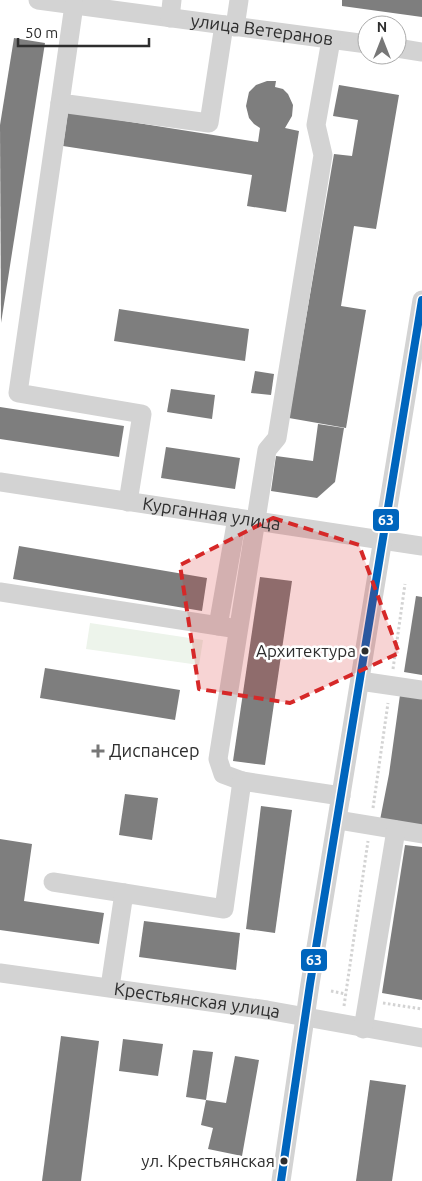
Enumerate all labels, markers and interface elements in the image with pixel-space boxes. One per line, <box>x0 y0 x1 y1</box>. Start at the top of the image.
street label: улица Ветеранов <box>190 10 335 48</box>
scale bar <box>18 15 149 47</box>
north arrow <box>357 15 407 65</box>
text: N <box>377 19 387 35</box>
text: 50 m <box>25 24 58 41</box>
street label: Курганная улица <box>141 493 282 533</box>
line badge: 63 <box>372 508 400 532</box>
text: 63 <box>378 512 394 528</box>
place label: Архитектура <box>256 641 356 660</box>
marker: Архитектура <box>360 646 370 656</box>
place label: Диспансер <box>109 740 200 760</box>
marker: Диспансер <box>91 744 105 758</box>
line badge: 63 <box>300 948 328 972</box>
text: 63 <box>306 952 322 968</box>
street label: Крестьянская улица <box>113 978 282 1021</box>
place label: ул. Крестьянская <box>141 1151 275 1170</box>
marker: ул. Крестьянская <box>279 1156 289 1166</box>

